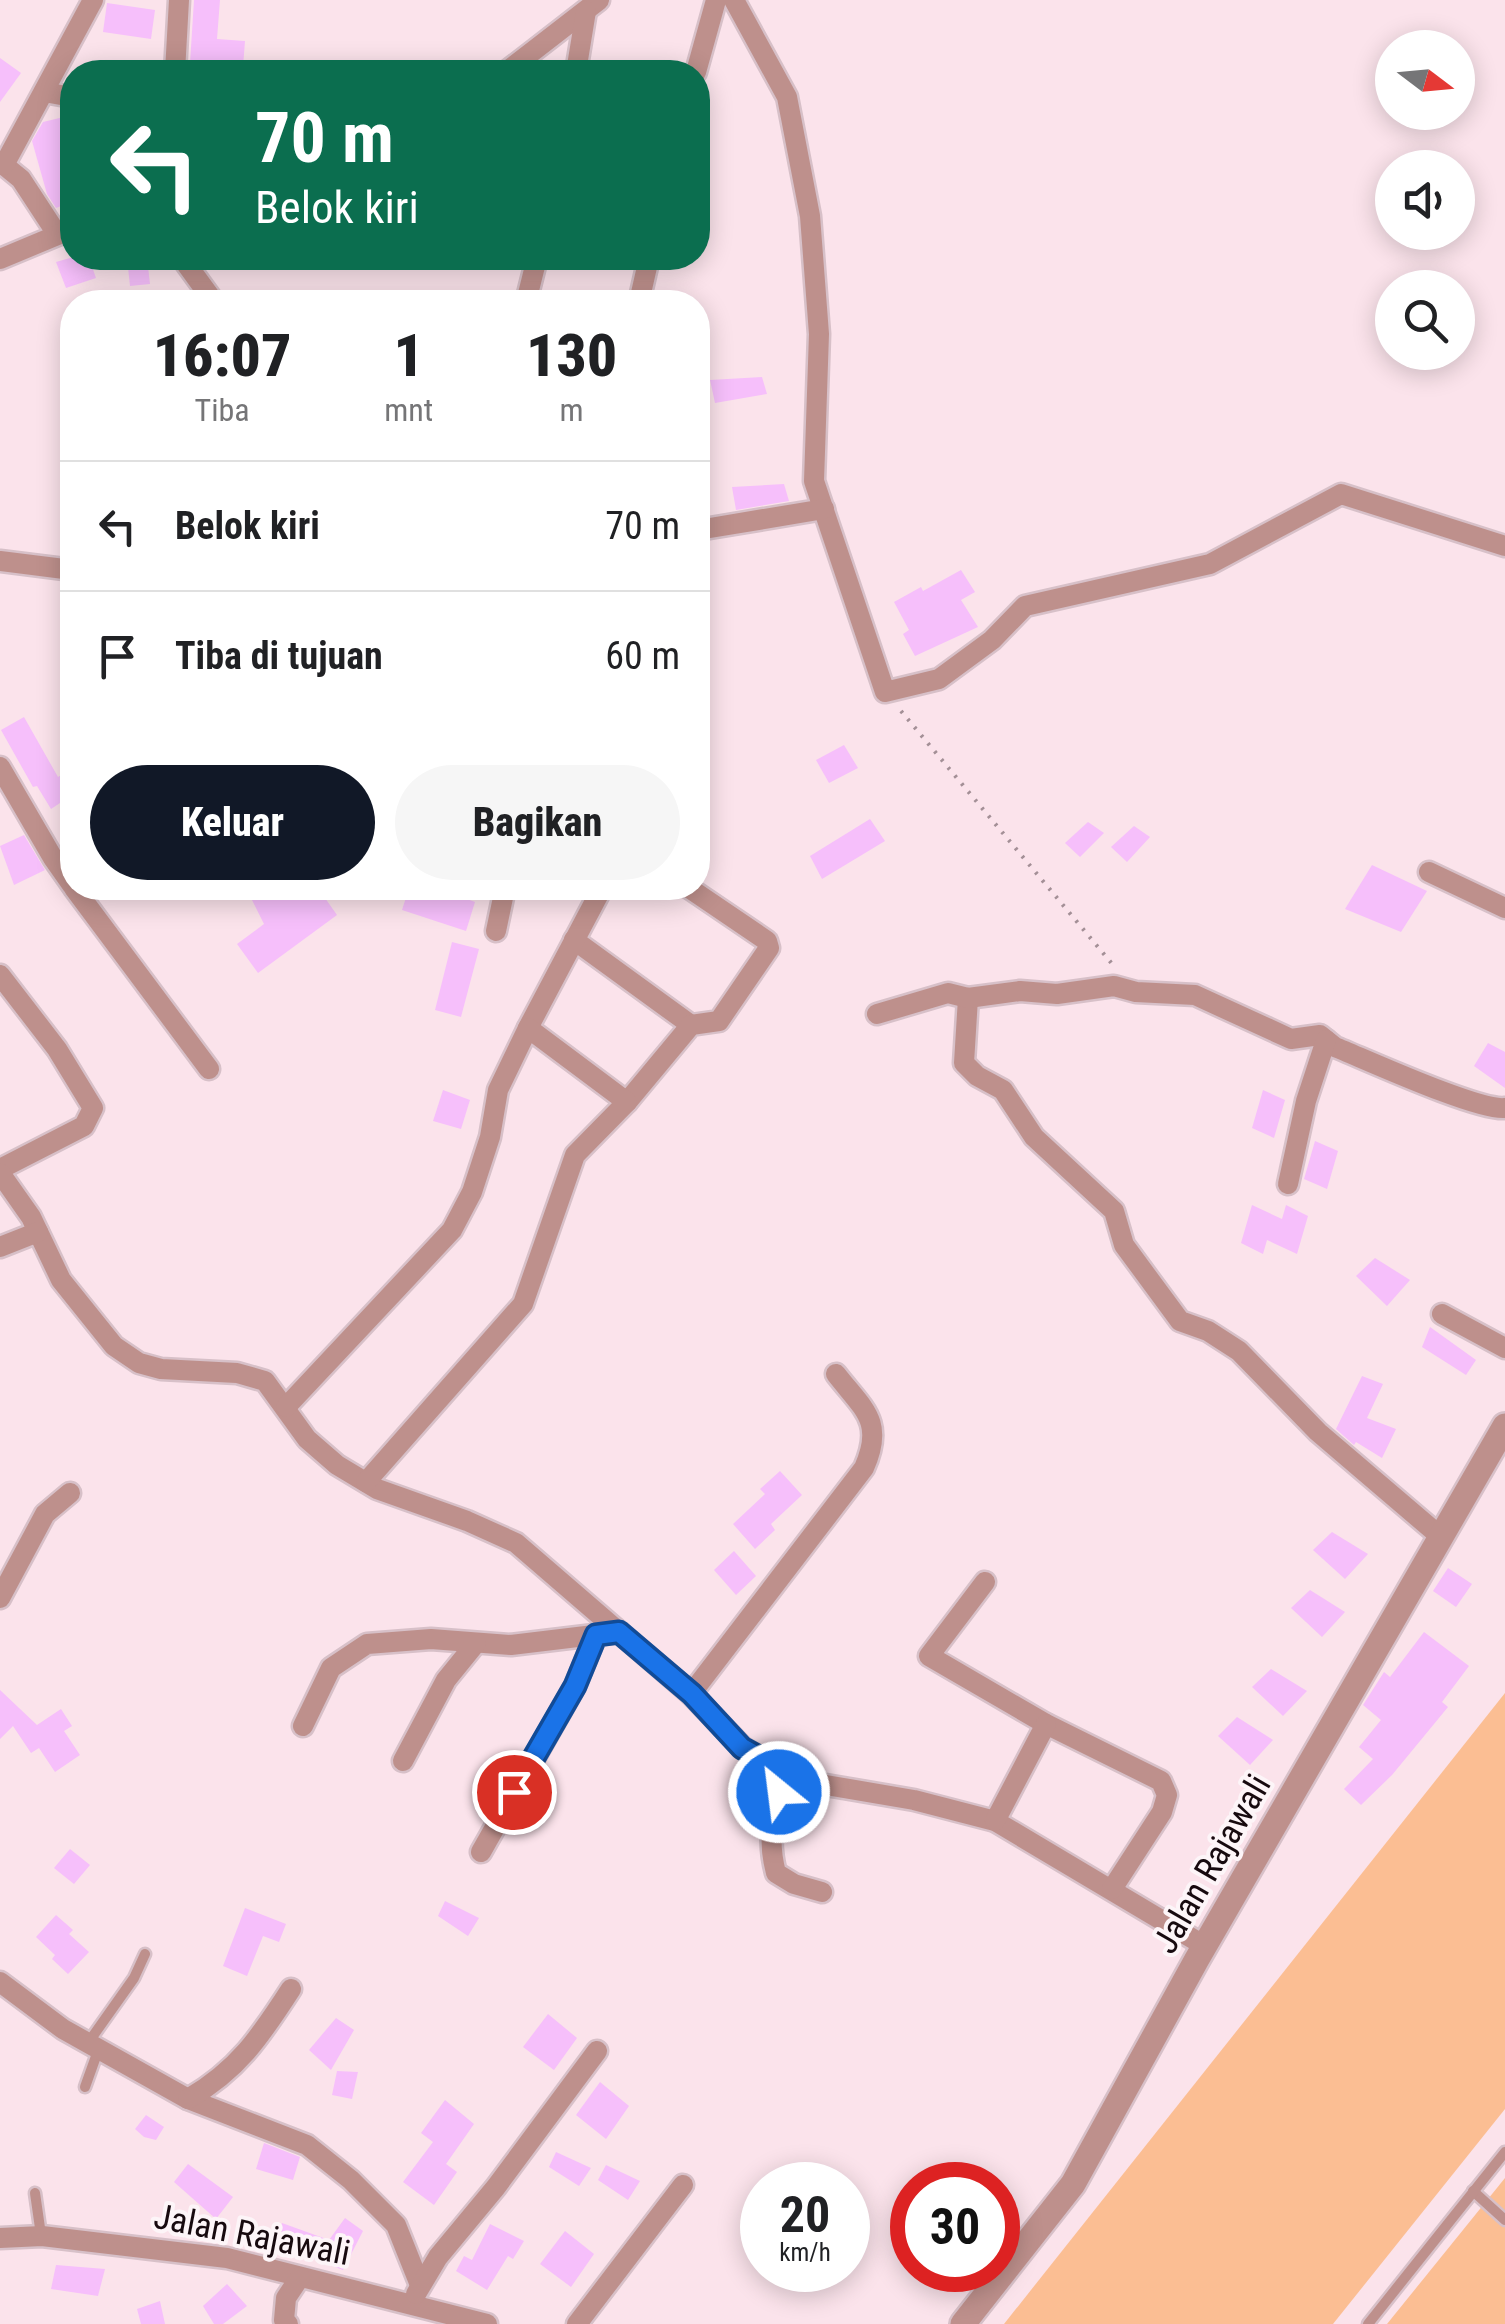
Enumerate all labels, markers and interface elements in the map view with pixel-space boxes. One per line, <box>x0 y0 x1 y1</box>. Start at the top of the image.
north arrow <box>1375 30 1475 130</box>
map controls <box>1375 30 1475 370</box>
text: 70 m <box>255 97 394 179</box>
icon: left <box>90 100 220 230</box>
button: sound <box>1375 150 1475 250</box>
text: Belok kiri <box>255 181 419 234</box>
button: search <box>1375 270 1475 370</box>
text: 16:07 <box>153 320 292 391</box>
text: 1 <box>393 320 424 391</box>
text: 130 <box>526 320 617 391</box>
text: Tiba <box>195 391 250 429</box>
text: mnt <box>384 391 433 429</box>
text: m <box>560 391 584 429</box>
icon: left <box>90 499 145 554</box>
text: Belok kiri <box>175 504 320 548</box>
text: 70 m <box>605 504 680 548</box>
icon: arrive <box>90 629 145 684</box>
text: Tiba di tujuan <box>175 634 383 678</box>
text: 60 m <box>605 634 680 678</box>
button: Keluar <box>90 765 375 880</box>
button: Bagikan <box>395 765 680 880</box>
position arrow <box>727 1740 831 1844</box>
pin <box>472 1750 557 1835</box>
icon: arrive <box>487 1765 542 1820</box>
street label: Jalan Rajawali <box>1144 1768 1280 1960</box>
speed limit sign: 30 <box>890 2162 1020 2292</box>
text: 20 <box>780 2186 830 2244</box>
street label: Jalan Rajawali <box>150 2196 354 2274</box>
text: km/h <box>779 2238 831 2267</box>

